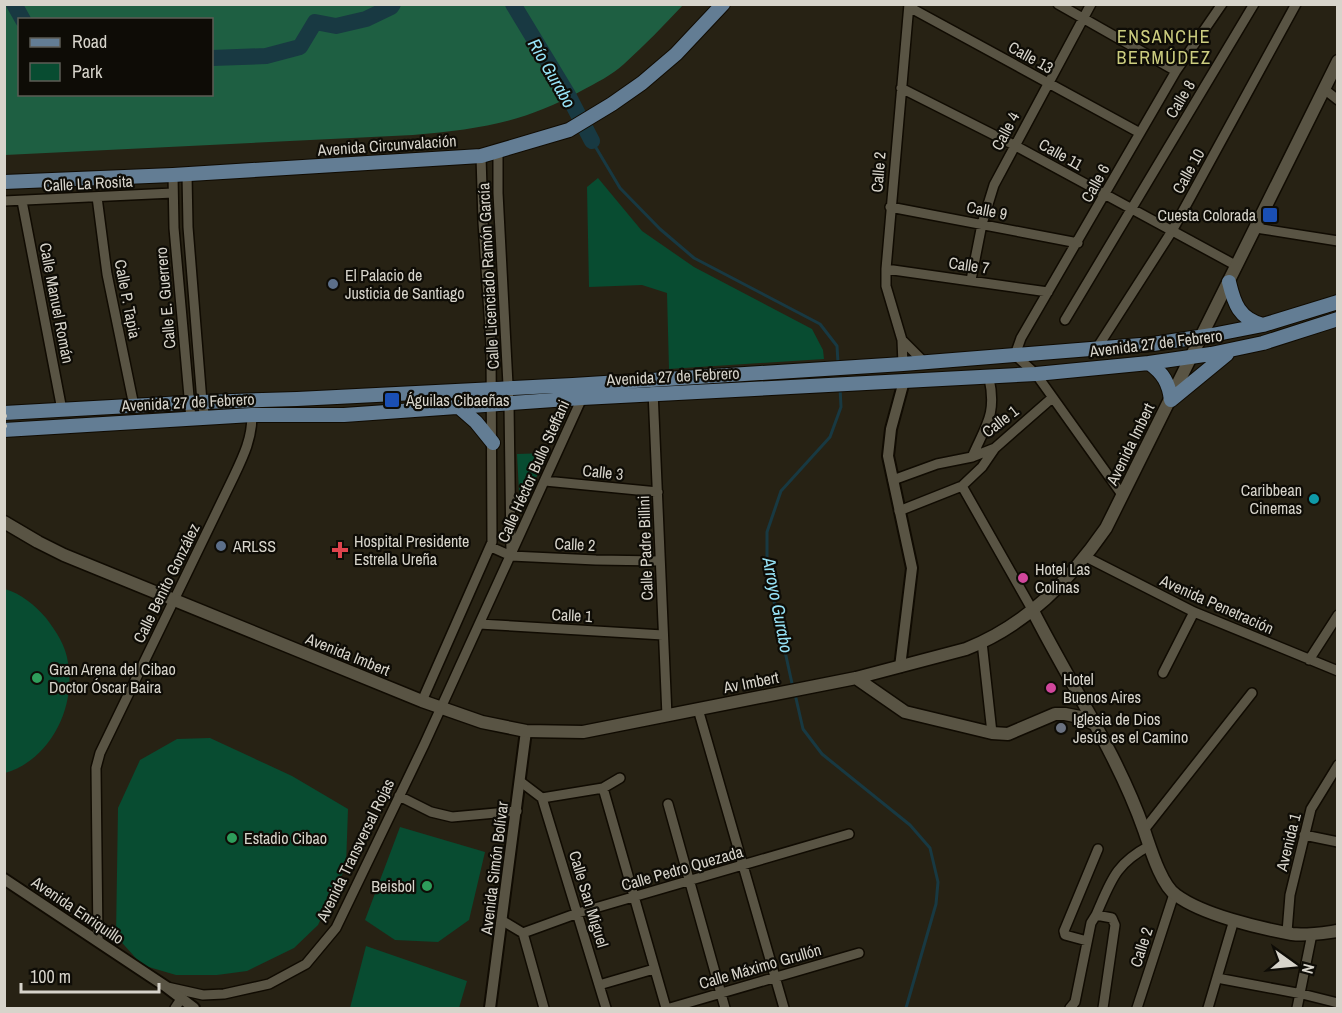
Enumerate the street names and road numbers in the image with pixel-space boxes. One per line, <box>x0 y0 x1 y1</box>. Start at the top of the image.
street label: Calle 13 <box>1005 36 1057 78</box>
street label: Calle 8 <box>1160 76 1200 122</box>
street label: Calle 4 <box>986 108 1024 154</box>
street label: Avenida Circunvalación <box>316 129 457 161</box>
street label: Calle 11 <box>1035 133 1088 175</box>
street label: Calle 10 <box>1167 145 1209 197</box>
street label: Calle 2 <box>865 151 891 193</box>
street label: Calle 6 <box>1075 160 1115 206</box>
street label: Calle La Rosita <box>43 170 134 196</box>
street label: Calle Licenciado Ramón García <box>472 182 504 370</box>
street label: Calle 9 <box>965 195 1009 225</box>
street label: Calle Manuel Román <box>35 241 79 365</box>
street label: Calle E. Guerrero <box>150 246 180 350</box>
street label: Calle 7 <box>947 251 991 279</box>
street label: Calle P. Tapia <box>110 258 147 341</box>
street label: Avenida 27 de Febrero <box>1087 324 1224 362</box>
street label: Avenida 27 de Febrero <box>605 362 740 391</box>
street label: Avenida 27 de Febrero <box>120 388 255 417</box>
street label: Calle Héctor Bullo Steffani <box>492 396 574 546</box>
street label: Calle 1 <box>977 399 1023 442</box>
street label: Avenida Imbert <box>1100 399 1159 490</box>
street label: Calle 3 <box>582 459 624 485</box>
street label: Calle Padre Billini <box>632 495 658 601</box>
street label: Calle Benito González <box>127 519 205 646</box>
street label: Calle 2 <box>554 532 596 556</box>
street label: Avenida Penetración <box>1156 569 1277 639</box>
street label: Calle 1 <box>551 603 594 627</box>
street label: Avenida Imbert <box>302 627 394 681</box>
street label: Av Imbert <box>720 666 781 698</box>
street label: Avenida Transversal Rojas <box>310 775 399 926</box>
street label: Avenida Simón Bolívar <box>475 800 513 937</box>
street label: Avenida 1 <box>1270 810 1306 874</box>
street label: Calle Pedro Quezada <box>619 840 746 896</box>
street label: Calle San Miguel <box>564 848 614 950</box>
street label: Avenida Enriquillo <box>27 870 129 949</box>
street label: Calle 2 <box>1124 924 1158 970</box>
street label: Calle Máximo Grullón <box>696 938 824 994</box>

